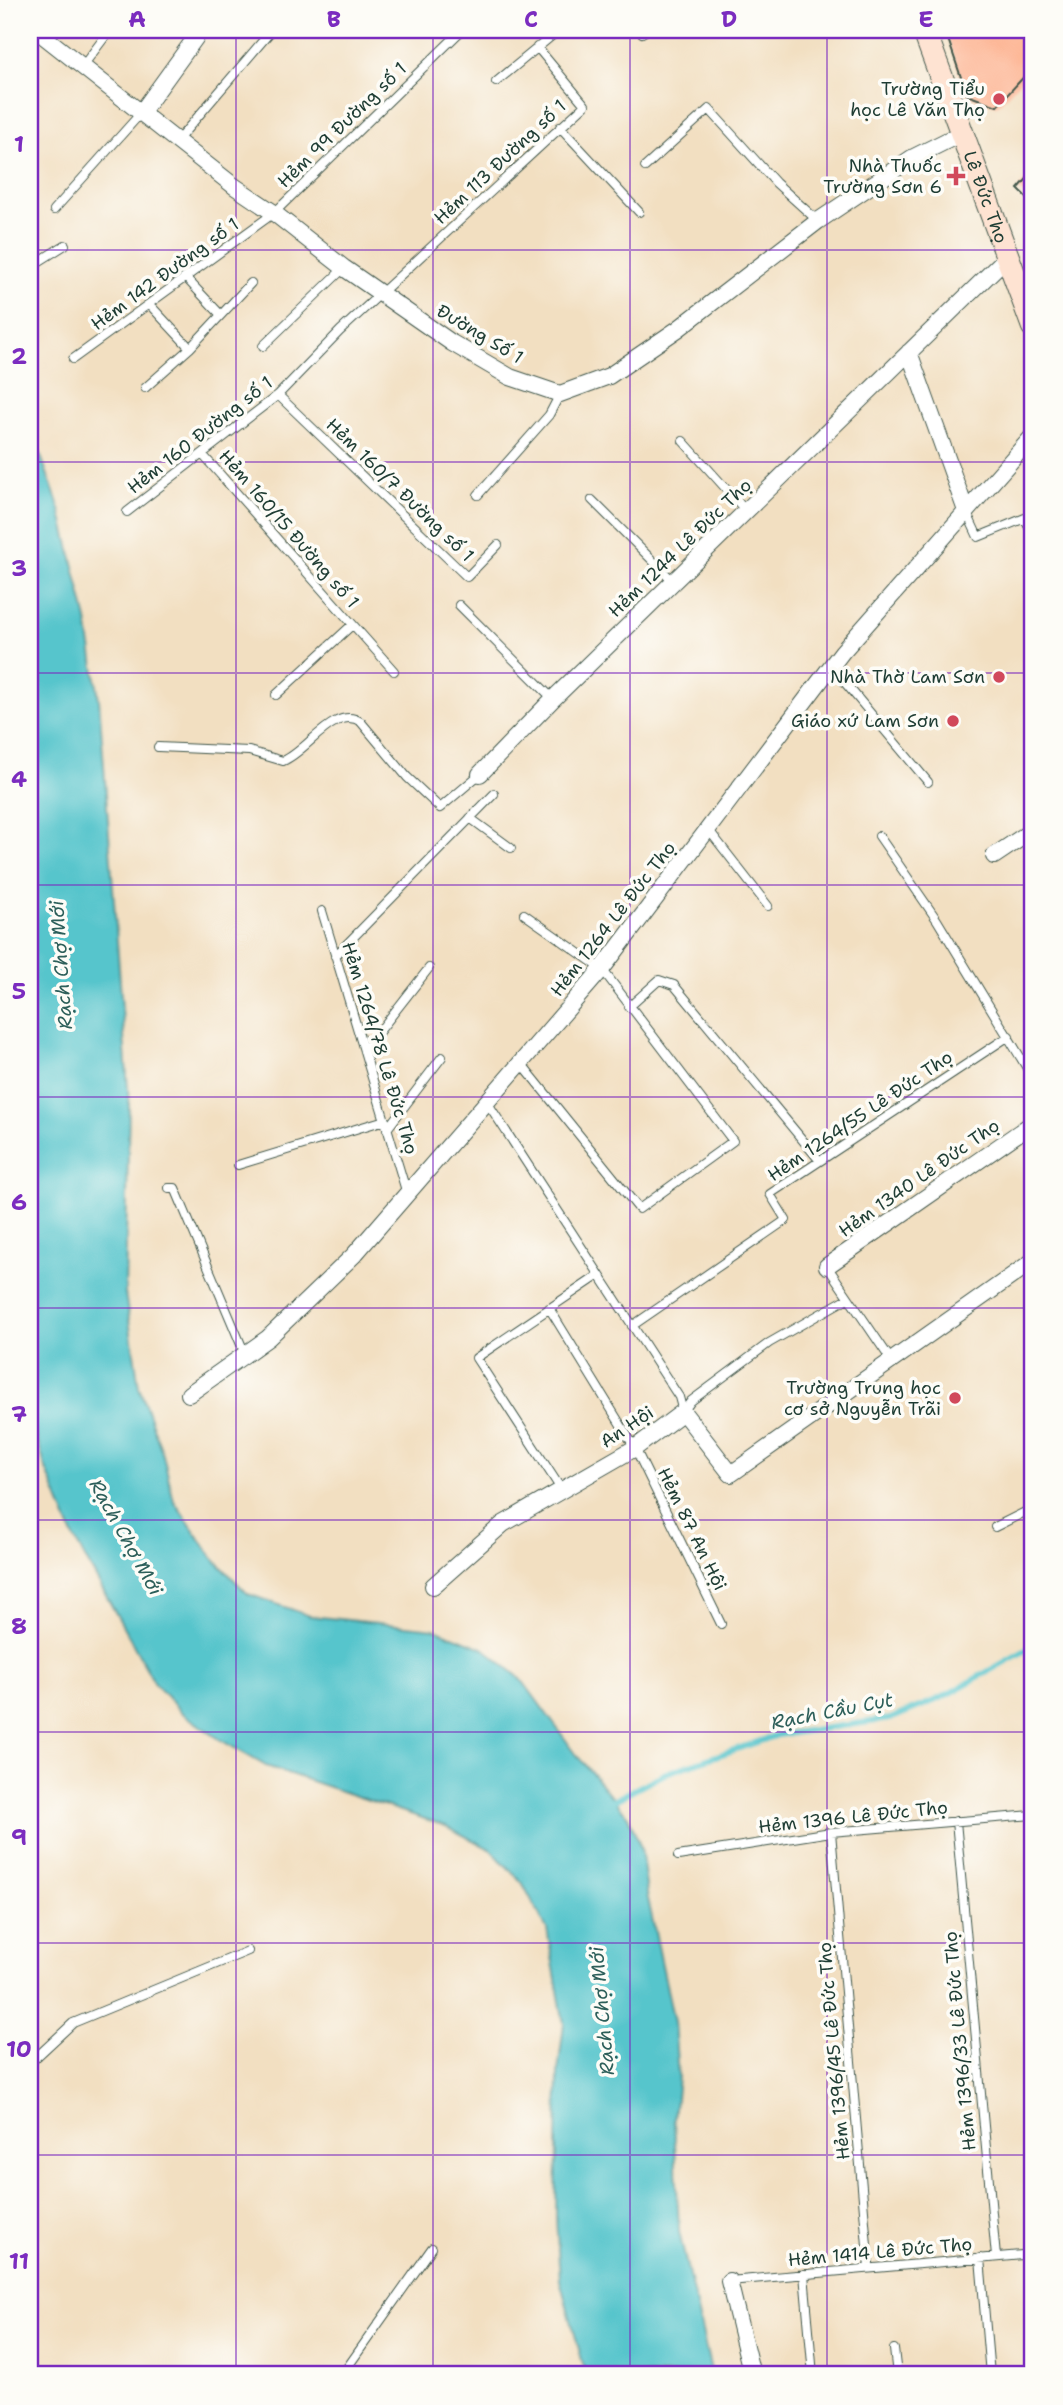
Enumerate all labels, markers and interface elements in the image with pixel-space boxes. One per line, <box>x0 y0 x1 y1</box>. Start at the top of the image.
text: A <box>128 4 146 34</box>
text: B <box>327 4 341 34</box>
text: C <box>524 4 538 34</box>
text: D <box>721 4 737 34</box>
text: E <box>918 4 934 34</box>
street label: Hẻm 99 Đường số 1 <box>272 57 412 193</box>
place label: Trường Tiểu học Lê Văn Thọ <box>850 77 985 122</box>
marker: Trường Tiểu học Lê Văn Thọ <box>991 91 1007 107</box>
street label: Hẻm 113 Đường số 1 <box>429 94 571 230</box>
text: 1 <box>14 129 24 159</box>
street label: Lê Đức Thọ <box>958 148 1013 246</box>
place label: Nhà Thuốc Trường Sơn 6 <box>823 154 942 199</box>
marker: Nhà Thuốc Trường Sơn 6 <box>948 168 964 184</box>
street label: Hẻm 142 Đường số 1 <box>86 212 244 336</box>
street label: Đường Số 1 <box>432 299 528 369</box>
text: 2 <box>11 341 27 371</box>
street label: Hẻm 160 Đường số 1 <box>122 371 278 499</box>
street label: Hẻm 160/7 Đường số 1 <box>321 413 479 567</box>
street label: Hẻm 160/15 Đường số 1 <box>214 445 364 613</box>
street label: Hẻm 1244 Lê Đức Thọ <box>603 473 757 623</box>
text: 3 <box>11 553 27 583</box>
place label: Nhà Thờ Lam Sơn <box>830 665 985 689</box>
marker: Nhà Thờ Lam Sơn <box>991 669 1007 685</box>
place label: Giáo xứ Lam Sơn <box>791 709 939 733</box>
marker: Giáo xứ Lam Sơn <box>945 713 961 729</box>
text: 4 <box>11 764 27 794</box>
street label: Hẻm 1264 Lê Đức Thọ <box>545 837 681 1001</box>
water label: Rạch Chợ Mới <box>44 899 78 1030</box>
street label: Hẻm 1264/78 Lê Đức Thọ <box>336 939 424 1157</box>
text: 5 <box>12 976 26 1006</box>
street label: Hẻm 1264/55 Lê Đức Thọ <box>763 1045 957 1187</box>
street label: Hẻm 1340 Lê Đức Thọ <box>834 1113 1004 1243</box>
text: 6 <box>11 1187 27 1217</box>
place label: Trường Trung học cơ sở Nguyễn Trãi <box>784 1376 941 1421</box>
marker: Trường Trung học cơ sở Nguyễn Trãi <box>947 1390 963 1406</box>
text: 7 <box>11 1399 27 1429</box>
street label: An Hội <box>596 1401 658 1453</box>
street label: Hẻm 87 An Hội <box>652 1464 732 1594</box>
water label: Rạch Chợ Mới <box>84 1474 169 1600</box>
text: 8 <box>11 1611 27 1641</box>
water label: Rạch Cầu Cụt <box>769 1687 896 1735</box>
street label: Hẻm 1396 Lê Đức Thọ <box>757 1795 949 1839</box>
text: 9 <box>11 1822 27 1852</box>
street label: Hẻm 1396/33 Lê Đức Thọ <box>938 1930 982 2152</box>
street label: Hẻm 1396/45 Lê Đức Thọ <box>813 1941 855 2161</box>
water label: Rạch Chợ Mới <box>584 1945 620 2076</box>
text: 10 <box>6 2034 32 2064</box>
street label: Hẻm 1414 Lê Đức Thọ <box>787 2232 973 2272</box>
text: 11 <box>9 2246 29 2276</box>

